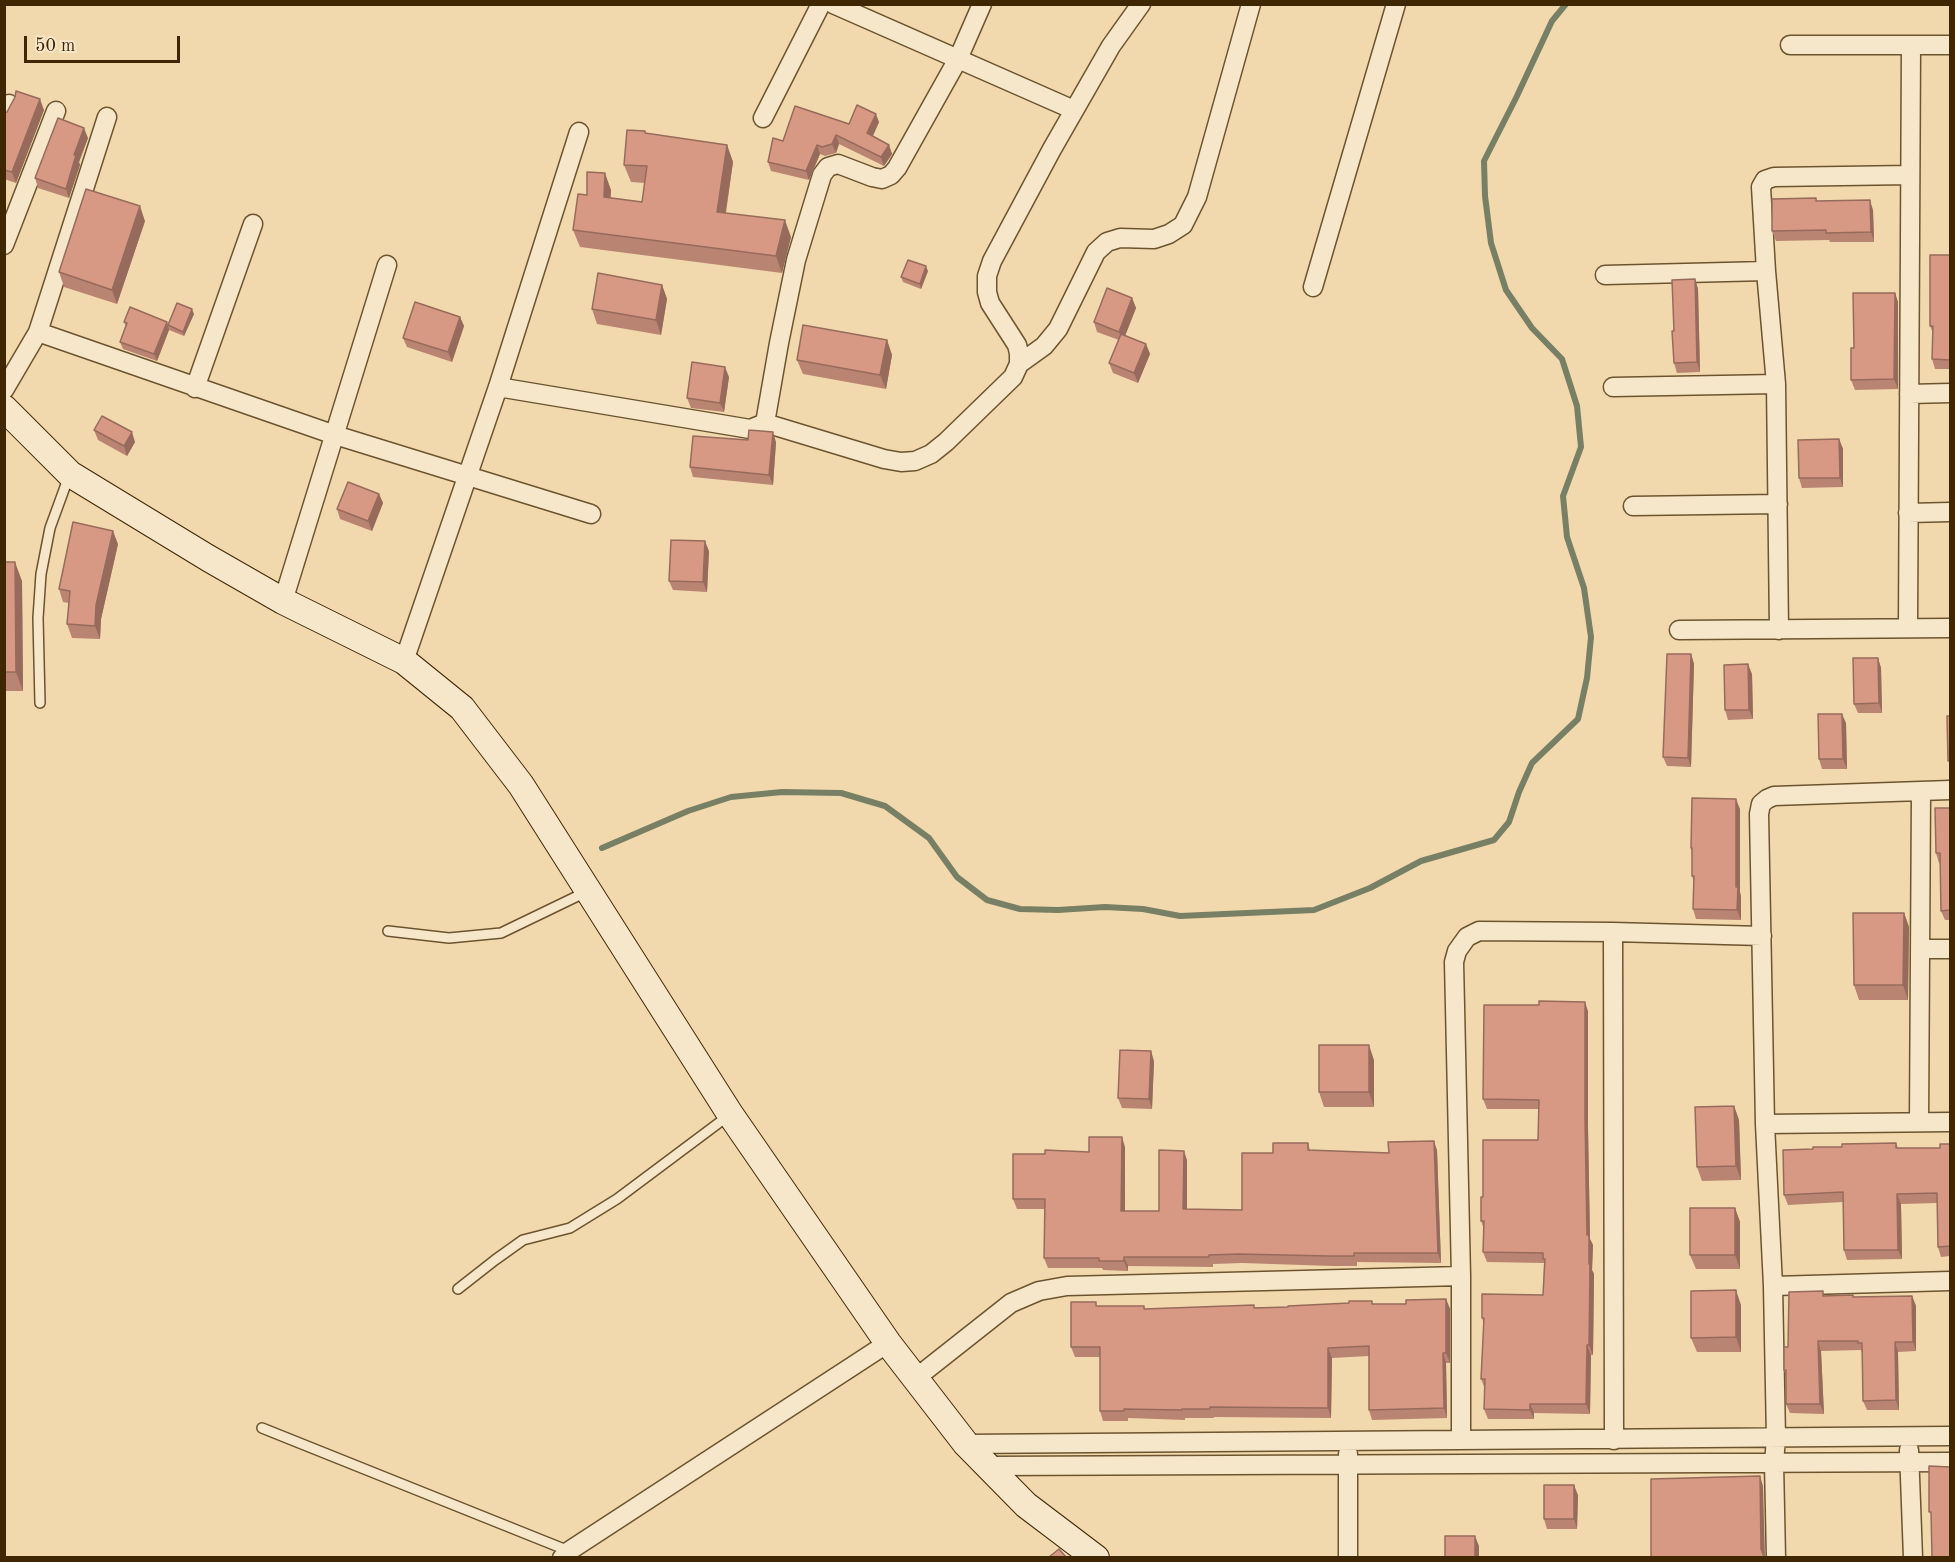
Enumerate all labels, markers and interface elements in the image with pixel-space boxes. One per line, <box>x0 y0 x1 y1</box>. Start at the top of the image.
scale bar <box>27 24 183 62</box>
text: 50 m <box>35 37 75 55</box>

